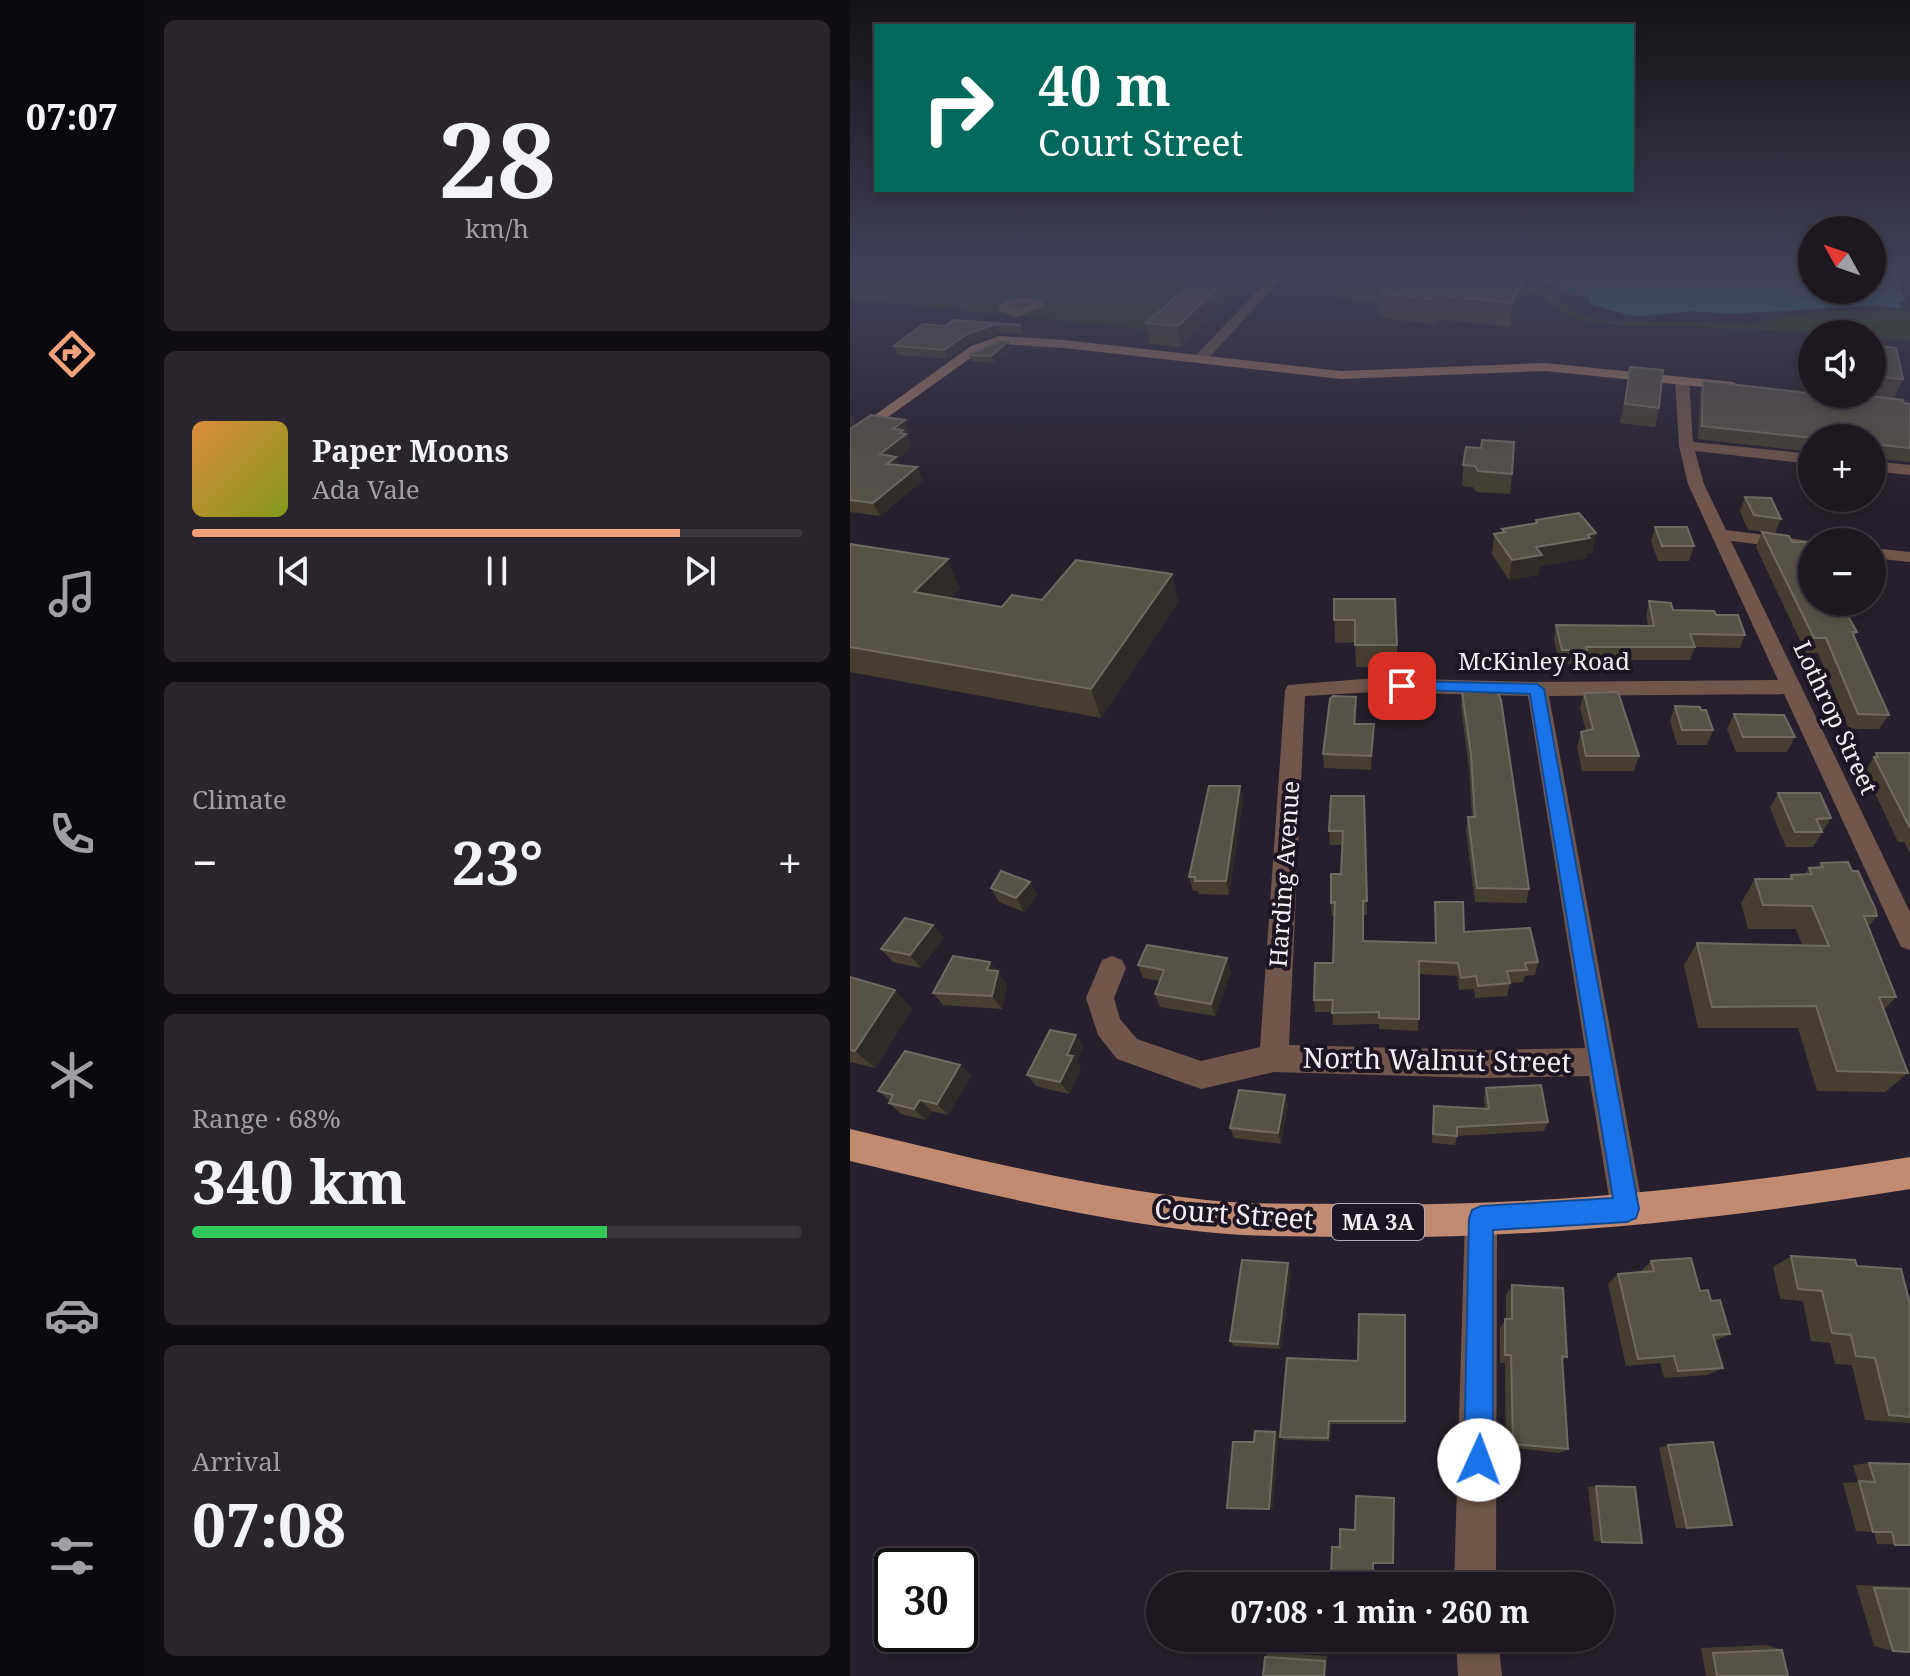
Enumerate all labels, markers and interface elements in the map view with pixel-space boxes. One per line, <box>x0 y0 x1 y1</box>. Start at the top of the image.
text: 40 m <box>1038 46 1171 122</box>
icon: right <box>906 56 1010 160</box>
text: 28 <box>438 87 556 228</box>
text: 07:07 <box>26 92 118 141</box>
text: Court Street <box>1038 118 1243 167</box>
text: km/h <box>465 210 529 246</box>
north arrow <box>1798 216 1886 304</box>
map controls <box>1798 216 1886 616</box>
button: sound <box>1798 320 1886 408</box>
icon: directions <box>44 326 100 382</box>
button: + <box>1798 424 1886 512</box>
text: Paper Moons <box>312 430 509 471</box>
text: Ada Vale <box>312 471 420 507</box>
button: − <box>1798 528 1886 616</box>
icon: previous <box>272 549 316 593</box>
icon: pause <box>475 549 519 593</box>
icon: next <box>678 549 722 593</box>
icon: music <box>44 566 100 622</box>
street label: Lothrop Street <box>1786 635 1886 799</box>
street label: McKinley Road <box>1458 644 1630 677</box>
pin <box>1368 652 1436 720</box>
icon: arrive <box>1380 664 1424 708</box>
street label: Harding Avenue <box>1261 780 1306 968</box>
text: Climate <box>192 781 287 817</box>
icon: phone <box>44 806 100 862</box>
text: 23° <box>452 821 543 903</box>
text: − <box>192 832 217 892</box>
text: + <box>777 832 802 892</box>
street label: North Walnut Street <box>1302 1038 1572 1080</box>
icon: climate <box>44 1047 100 1103</box>
text: Range · 68% <box>192 1100 341 1136</box>
text: 340 km <box>192 1140 407 1222</box>
street label: Court Street <box>1153 1188 1315 1238</box>
road number: MA 3A <box>1332 1204 1424 1240</box>
icon: car <box>44 1287 100 1343</box>
position arrow <box>1437 1418 1521 1502</box>
text: Arrival <box>192 1443 281 1479</box>
text: 07:08 <box>192 1483 346 1565</box>
icon: filters <box>44 1528 100 1584</box>
speed limit sign: 30 <box>874 1548 978 1652</box>
text: 07:08 · 1 min · 260 m <box>1231 1591 1529 1632</box>

